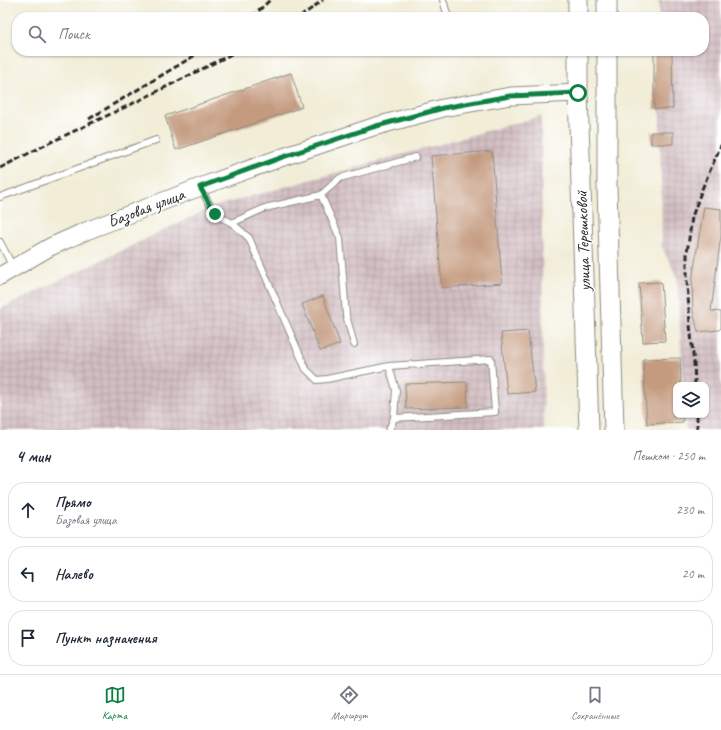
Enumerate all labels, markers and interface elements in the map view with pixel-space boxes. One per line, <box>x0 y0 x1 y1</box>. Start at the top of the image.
search box <box>12 12 709 56</box>
icon: search <box>26 23 48 45</box>
text: Поиск <box>58 25 90 44</box>
route start <box>569 84 587 102</box>
street label: Базовая улица <box>105 183 189 233</box>
street label: улица Терешковой <box>571 190 595 293</box>
route end <box>206 205 224 223</box>
map controls <box>673 382 709 418</box>
button: layers <box>673 382 709 418</box>
text: 4 мин <box>16 446 51 467</box>
text: Пешком · 250 m <box>632 448 705 464</box>
text: Прямо <box>55 493 91 512</box>
icon: ahead <box>17 499 39 521</box>
text: 230 m <box>676 502 704 518</box>
text: Базовая улица <box>55 512 117 528</box>
icon: left <box>17 563 39 585</box>
text: Налево <box>55 565 93 584</box>
text: 20 m <box>682 566 704 582</box>
icon: arrive <box>17 627 39 649</box>
text: Пункт назначения <box>55 629 157 648</box>
tab: Карта <box>102 684 127 722</box>
tab: Маршрут <box>331 684 367 722</box>
tab: Сохранённые <box>571 684 619 722</box>

